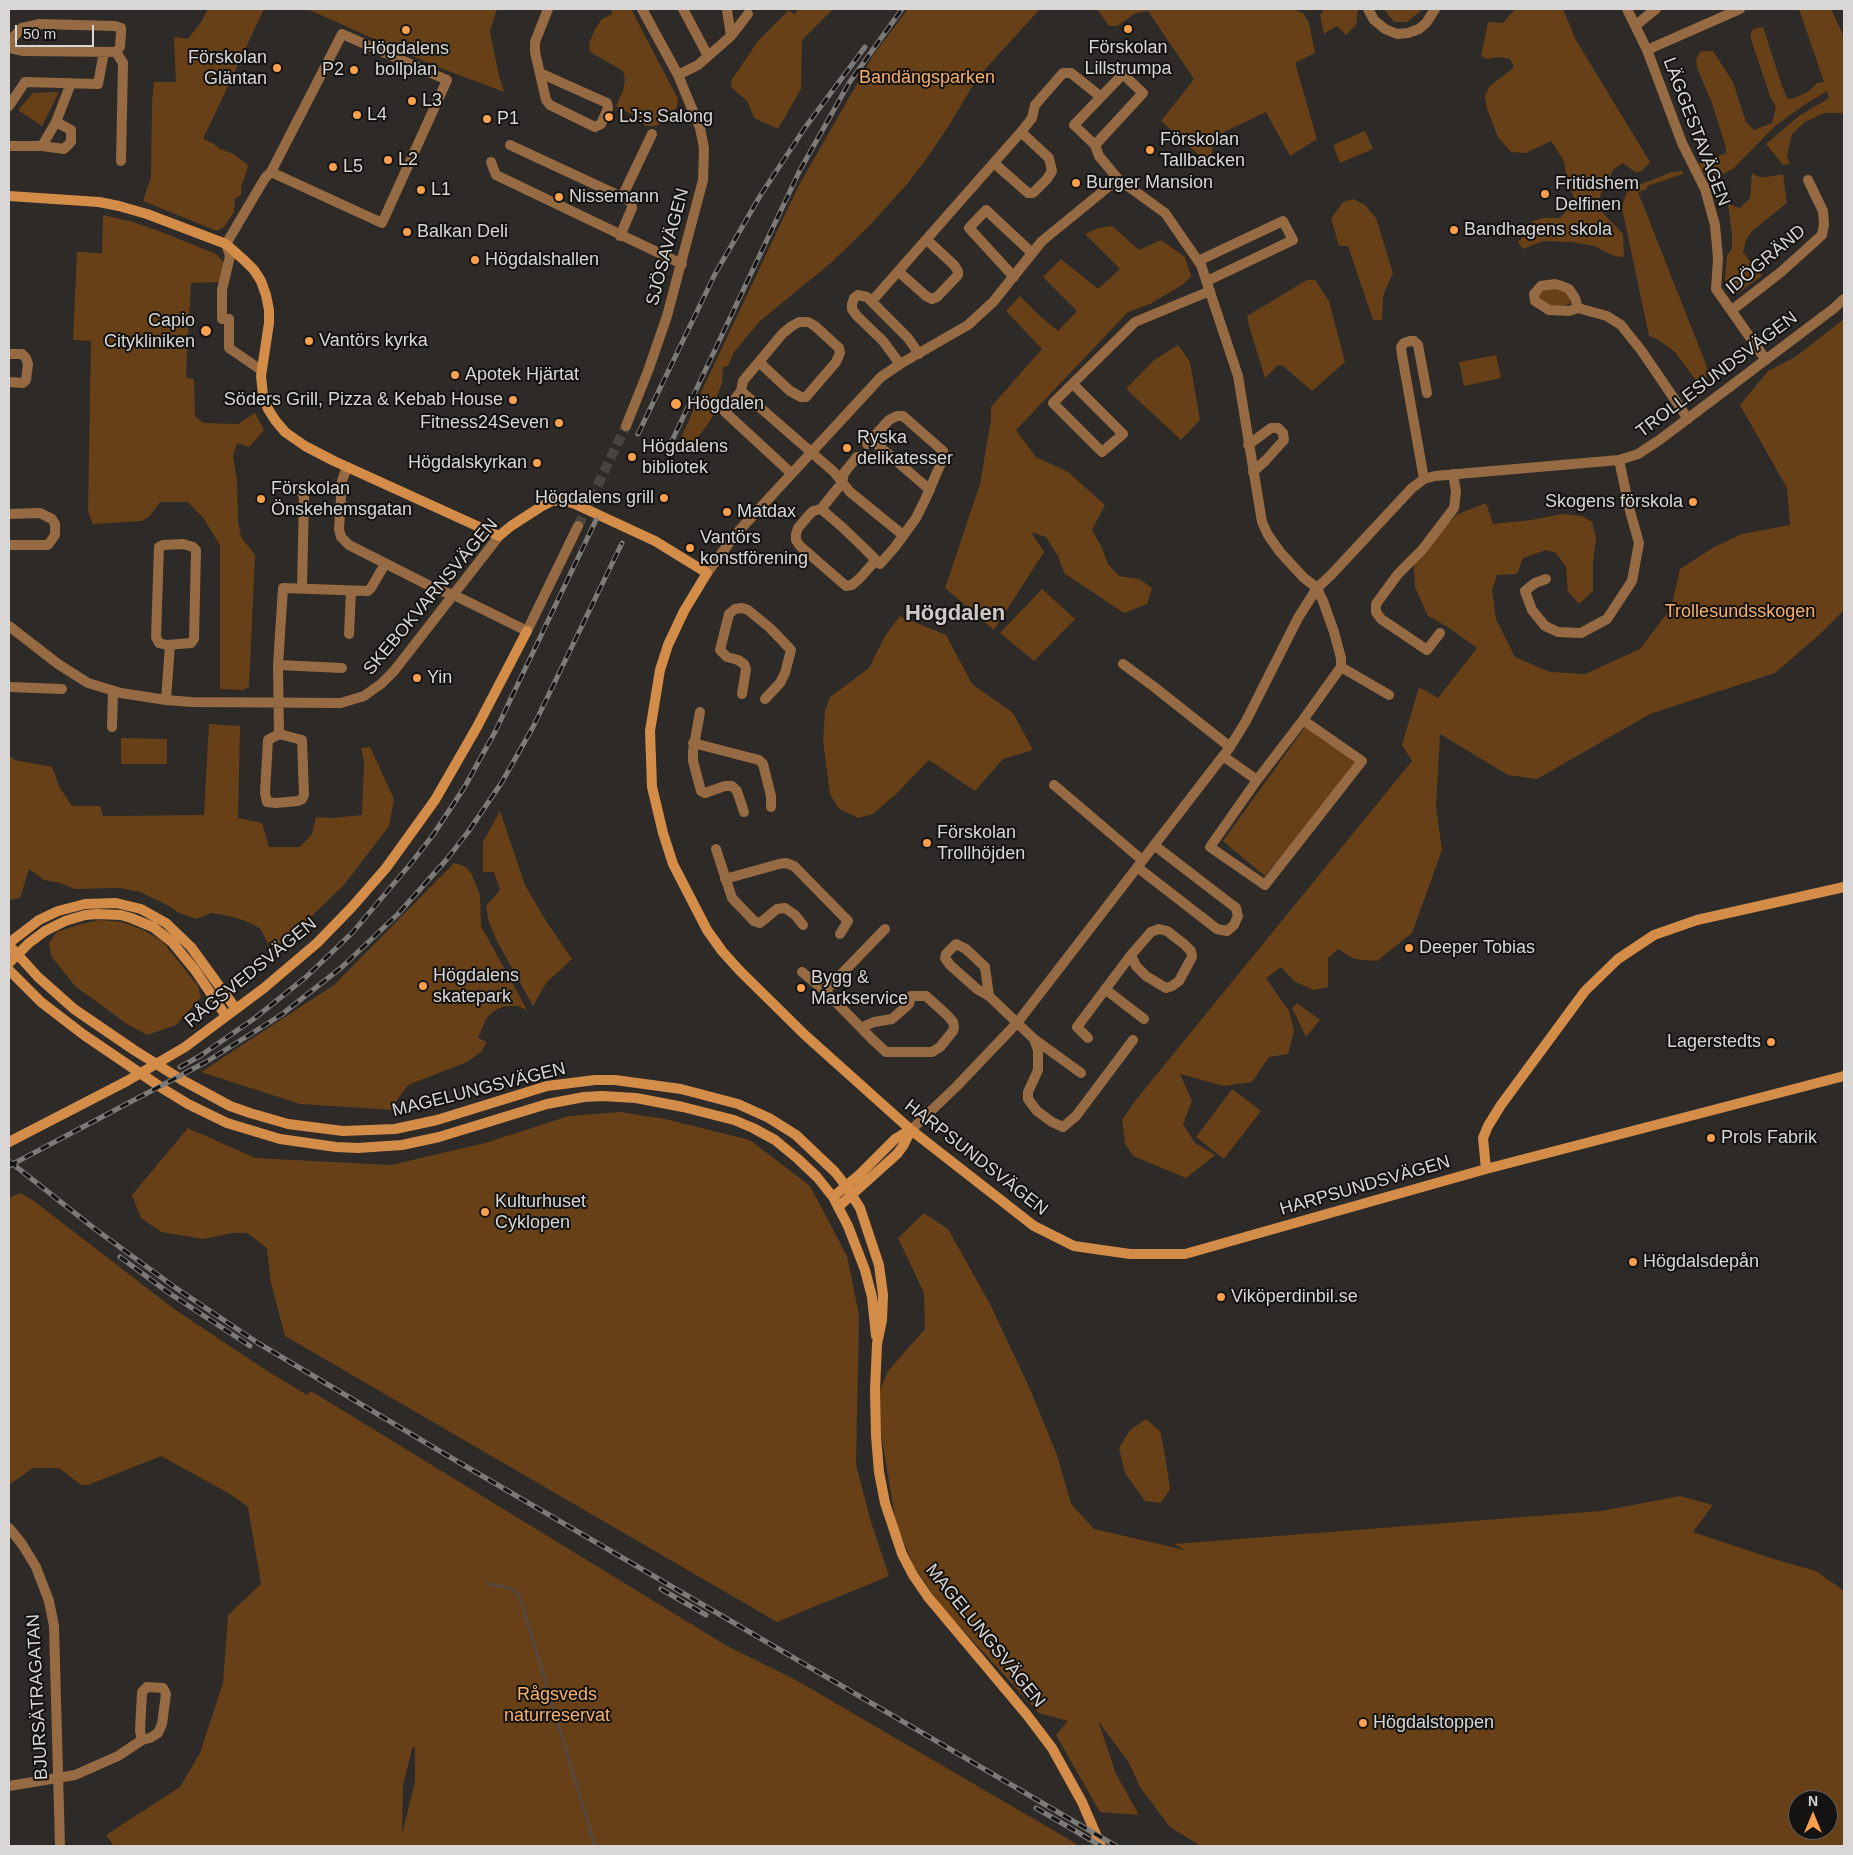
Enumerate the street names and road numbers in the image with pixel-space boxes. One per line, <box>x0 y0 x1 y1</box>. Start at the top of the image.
street label: LÄGGESTAVÄGEN <box>1658 55 1734 209</box>
street label: SJÖSAVÄGEN <box>642 186 694 308</box>
street label: IDÖGRÄND <box>1722 221 1810 299</box>
street label: TROLLESUNDSVÄGEN <box>1632 307 1802 443</box>
street label: SKEBOKVARNSVÄGEN <box>359 514 503 680</box>
street label: RÅGSVEDSVÄGEN <box>181 913 321 1033</box>
street label: MAGELUNGSVÄGEN <box>390 1058 568 1122</box>
street label: HARPSUNDSVÄGEN <box>900 1095 1052 1221</box>
street label: HARPSUNDSVÄGEN <box>1277 1151 1453 1221</box>
street label: MAGELUNGSVÄGEN <box>921 1560 1049 1712</box>
street label: BJURSÄTRAGATAN <box>23 1613 53 1781</box>

